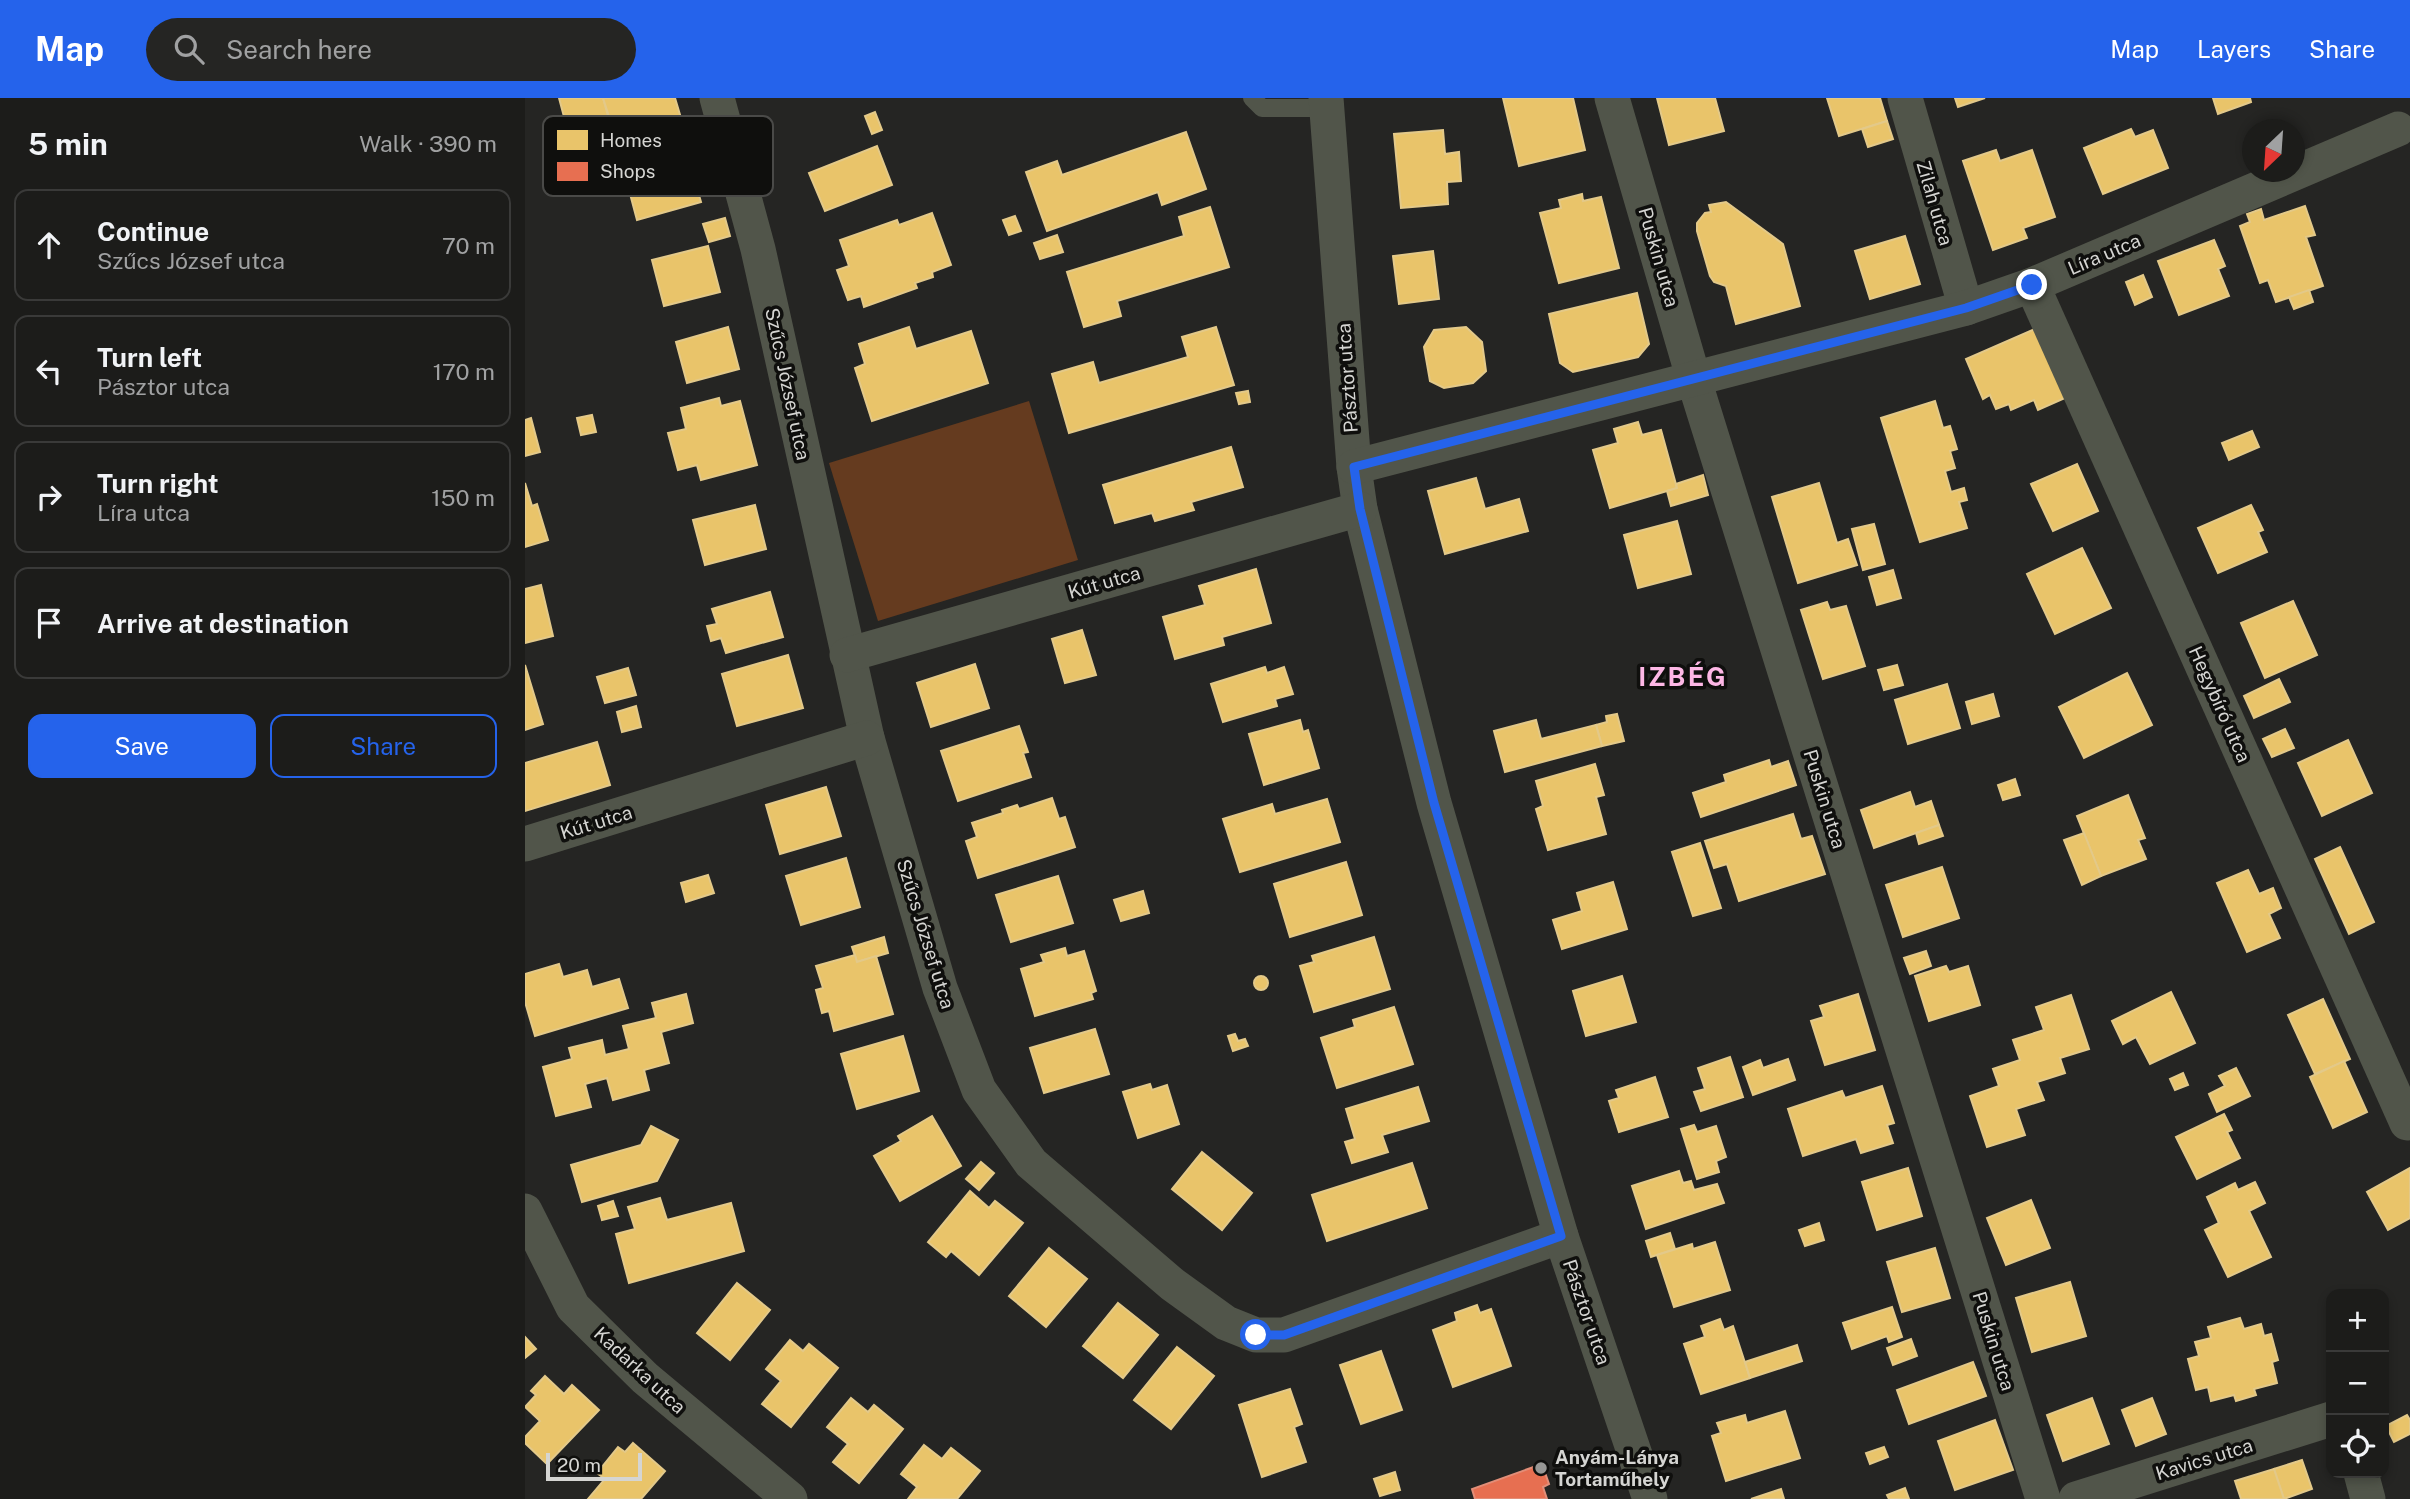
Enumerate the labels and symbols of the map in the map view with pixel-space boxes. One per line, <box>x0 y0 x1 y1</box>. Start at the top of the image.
legend <box>543 116 773 196</box>
north arrow <box>2242 119 2305 182</box>
text: Homes <box>600 129 662 151</box>
street label: Zilah utca <box>1912 158 1958 248</box>
text: Shops <box>600 160 655 182</box>
street label: Puskin utca <box>1634 205 1684 309</box>
street label: Líra utca <box>2064 229 2144 279</box>
route end <box>2016 269 2047 300</box>
street label: Szűcs József utca <box>761 306 815 462</box>
street label: Pásztor utca <box>1332 322 1362 434</box>
street label: Kút utca <box>1065 561 1143 603</box>
street label: Hegybíró utca <box>2185 643 2255 765</box>
district label: IZBÉG <box>1638 661 1728 692</box>
street label: Puskin utca <box>1799 747 1851 851</box>
street label: Kút utca <box>557 801 635 843</box>
street label: Szűcs József utca <box>893 857 959 1011</box>
street label: Pásztor utca <box>1559 1256 1615 1368</box>
street label: Puskin utca <box>1968 1289 2020 1393</box>
route start <box>1240 1319 1271 1350</box>
street label: Kadarka utca <box>590 1322 690 1418</box>
street label: Kavics utca <box>2153 1434 2255 1484</box>
place label: Anyám-Lánya Tortaműhely <box>1555 1446 1679 1490</box>
scale bar <box>546 1450 642 1482</box>
marker: Anyám-Lánya Tortaműhely <box>1533 1460 1549 1476</box>

